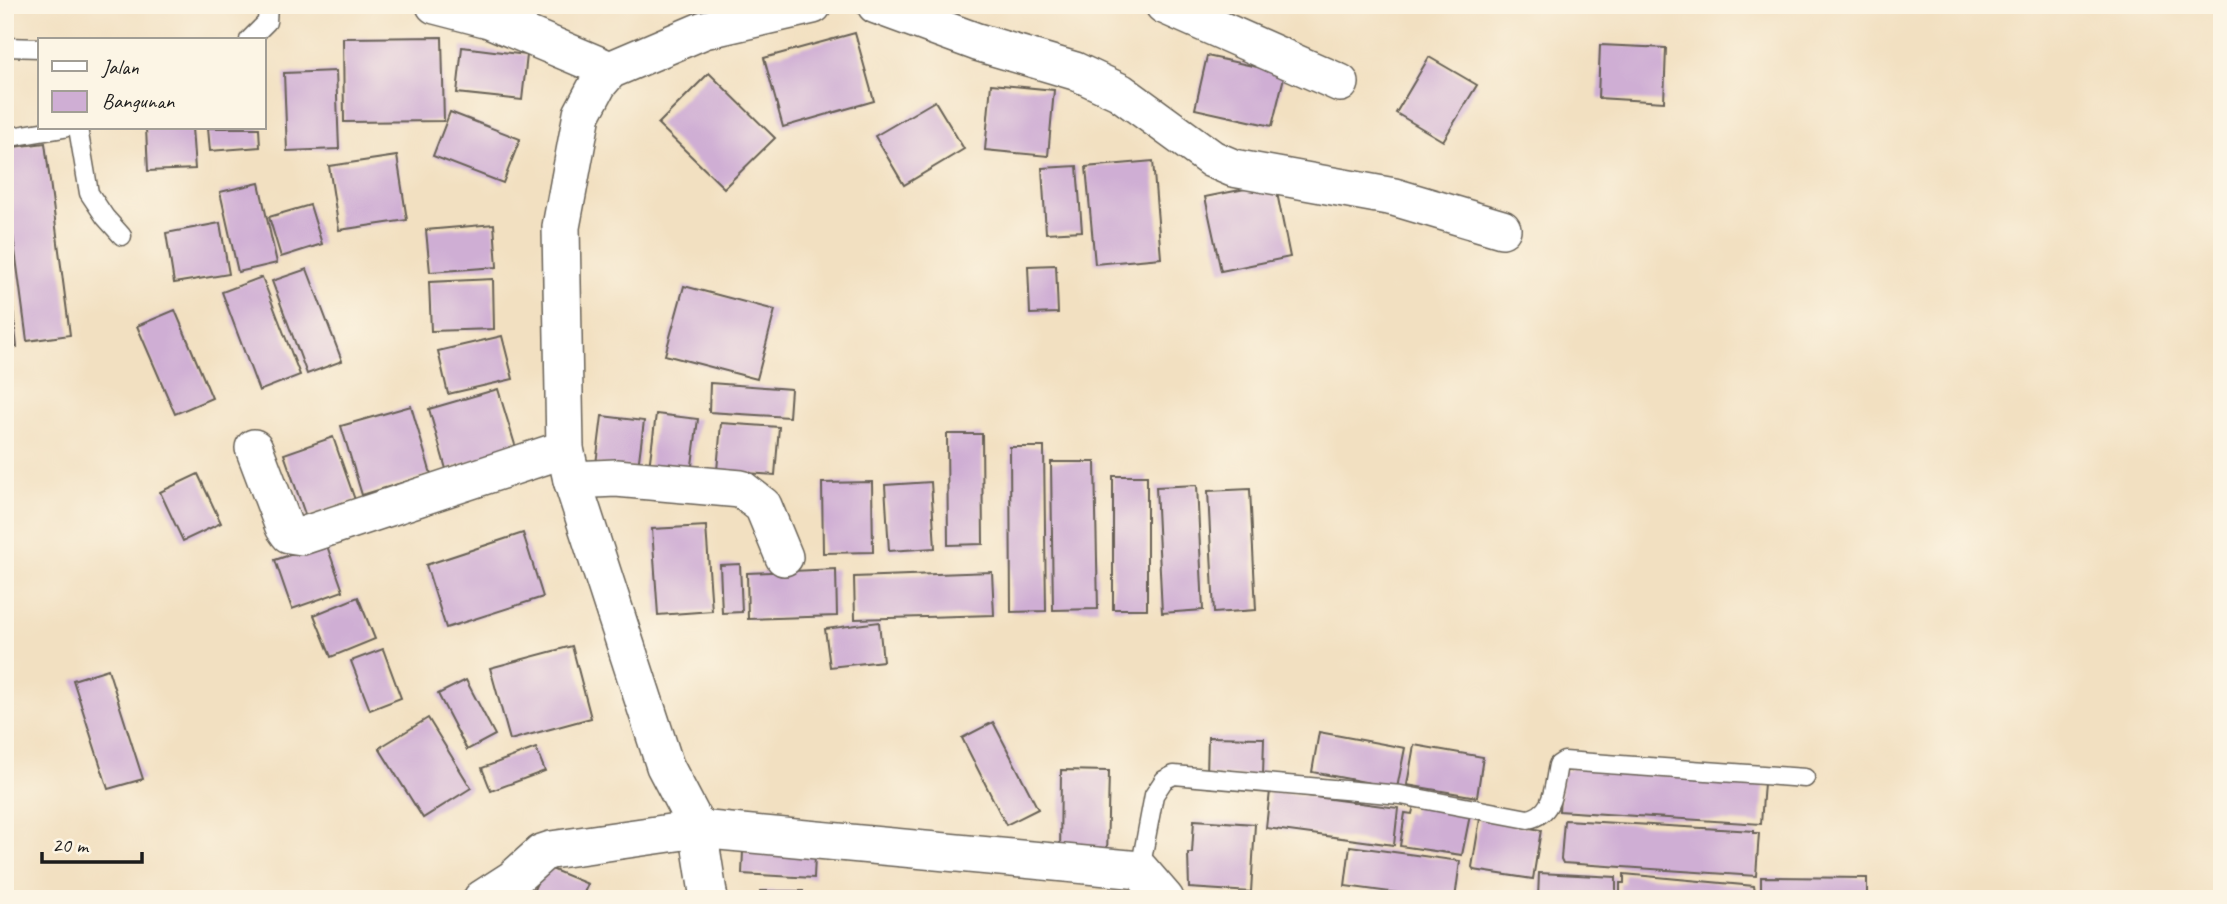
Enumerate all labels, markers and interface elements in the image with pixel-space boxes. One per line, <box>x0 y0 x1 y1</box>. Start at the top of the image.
legend <box>38 38 266 130</box>
text: Jalan <box>101 54 139 80</box>
text: Bangunan <box>102 88 175 114</box>
scale bar <box>42 820 142 864</box>
text: 20 m <box>52 832 90 858</box>

